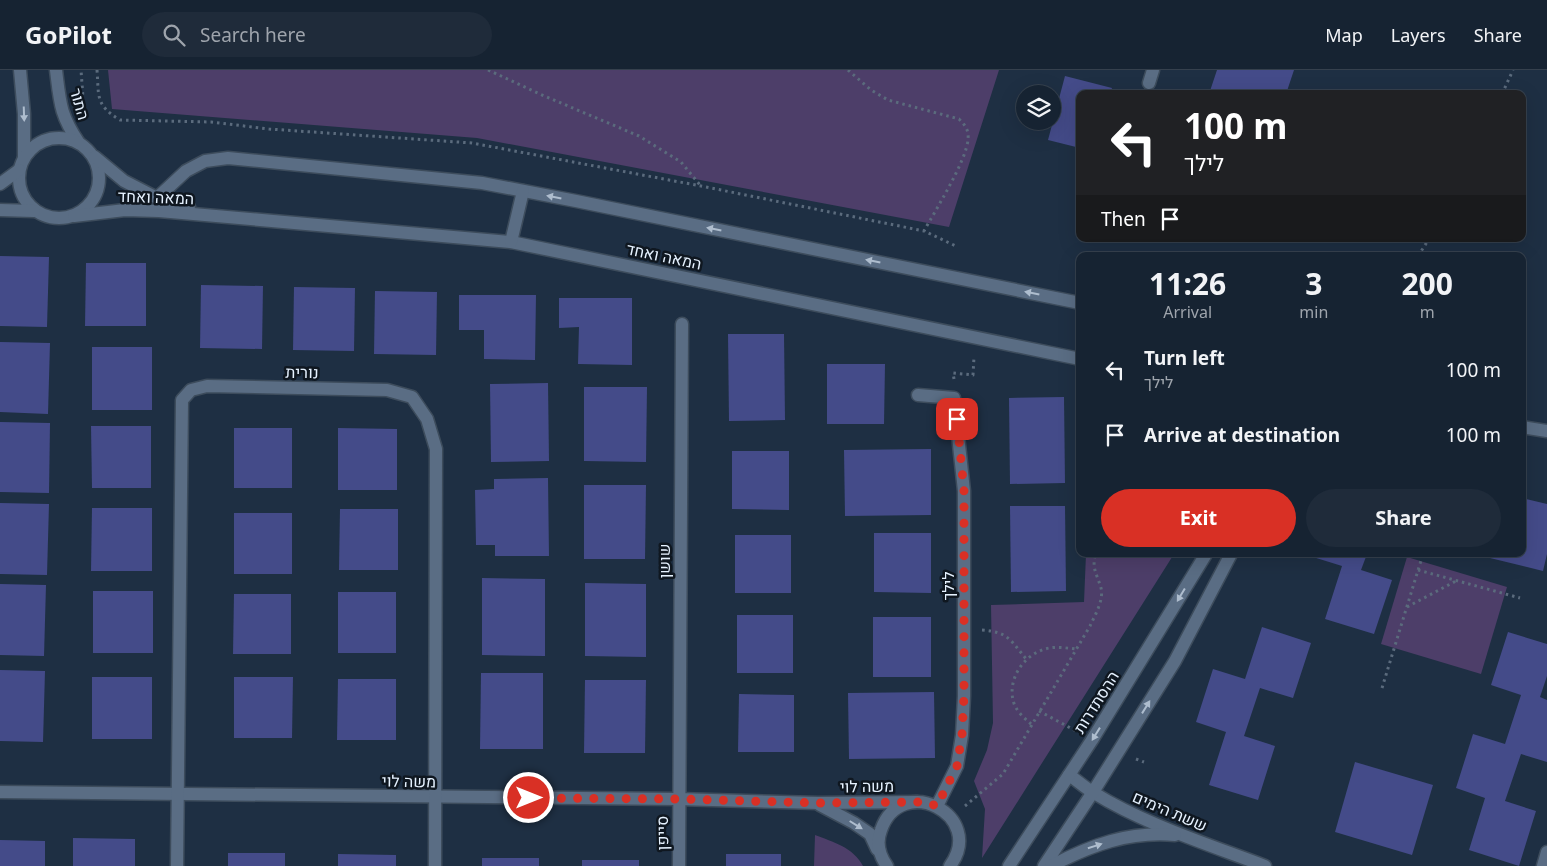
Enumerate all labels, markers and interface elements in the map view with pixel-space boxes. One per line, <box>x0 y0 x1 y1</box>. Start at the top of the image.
search box <box>142 12 492 57</box>
text: GoPilot <box>25 18 112 51</box>
icon: search <box>160 21 188 49</box>
text: Search here <box>200 22 306 48</box>
text: Map <box>1325 23 1363 47</box>
text: Layers <box>1391 23 1446 47</box>
text: Share <box>1474 23 1522 47</box>
map controls <box>1016 85 1061 130</box>
button: layers <box>1016 85 1061 130</box>
street label: התור <box>65 86 95 122</box>
text: 100 m <box>1184 102 1287 149</box>
one-way arrow <box>20 106 28 122</box>
icon: left <box>1101 110 1166 175</box>
text: לילך <box>1184 147 1224 177</box>
street label: המאה ואחד <box>117 185 195 209</box>
one-way arrow <box>546 192 562 200</box>
icon: arrive <box>1156 205 1184 233</box>
text: Then <box>1101 206 1146 232</box>
one-way arrow <box>706 225 721 233</box>
street label: המאה ואחד <box>624 237 704 275</box>
one-way arrow <box>865 257 881 265</box>
text: 11:26 <box>1149 263 1226 304</box>
text: 3 <box>1305 263 1322 304</box>
text: 200 <box>1401 263 1453 304</box>
one-way arrow <box>1024 289 1040 297</box>
text: Arrival <box>1163 301 1212 323</box>
text: min <box>1299 301 1328 323</box>
text: m <box>1420 301 1435 323</box>
text: Turn left <box>1144 345 1225 371</box>
icon: left <box>1101 356 1129 384</box>
text: 100 m <box>1446 357 1501 383</box>
street label: נורית <box>285 361 319 383</box>
text: לילך <box>1144 371 1173 393</box>
pin <box>936 398 978 440</box>
icon: arrive <box>943 405 971 433</box>
icon: arrive <box>1101 421 1129 449</box>
text: Arrive at destination <box>1144 422 1340 448</box>
text: 100 m <box>1446 422 1501 448</box>
button: Exit <box>1101 489 1296 547</box>
button: Share <box>1306 489 1501 547</box>
street label: שושן <box>653 544 675 578</box>
street label: לילך <box>937 571 959 601</box>
one-way arrow <box>1176 589 1185 602</box>
street label: ההסתדרות <box>1068 667 1124 737</box>
one-way arrow <box>1142 700 1151 713</box>
one-way arrow <box>1091 727 1100 740</box>
street label: משה לוי <box>382 770 436 792</box>
position arrow <box>502 771 554 823</box>
street label: משה לוי <box>840 775 894 797</box>
street label: ששת הימים <box>1129 785 1211 837</box>
street label: סייפן <box>651 816 673 850</box>
one-way arrow <box>849 820 863 829</box>
one-way arrow <box>1088 841 1103 849</box>

